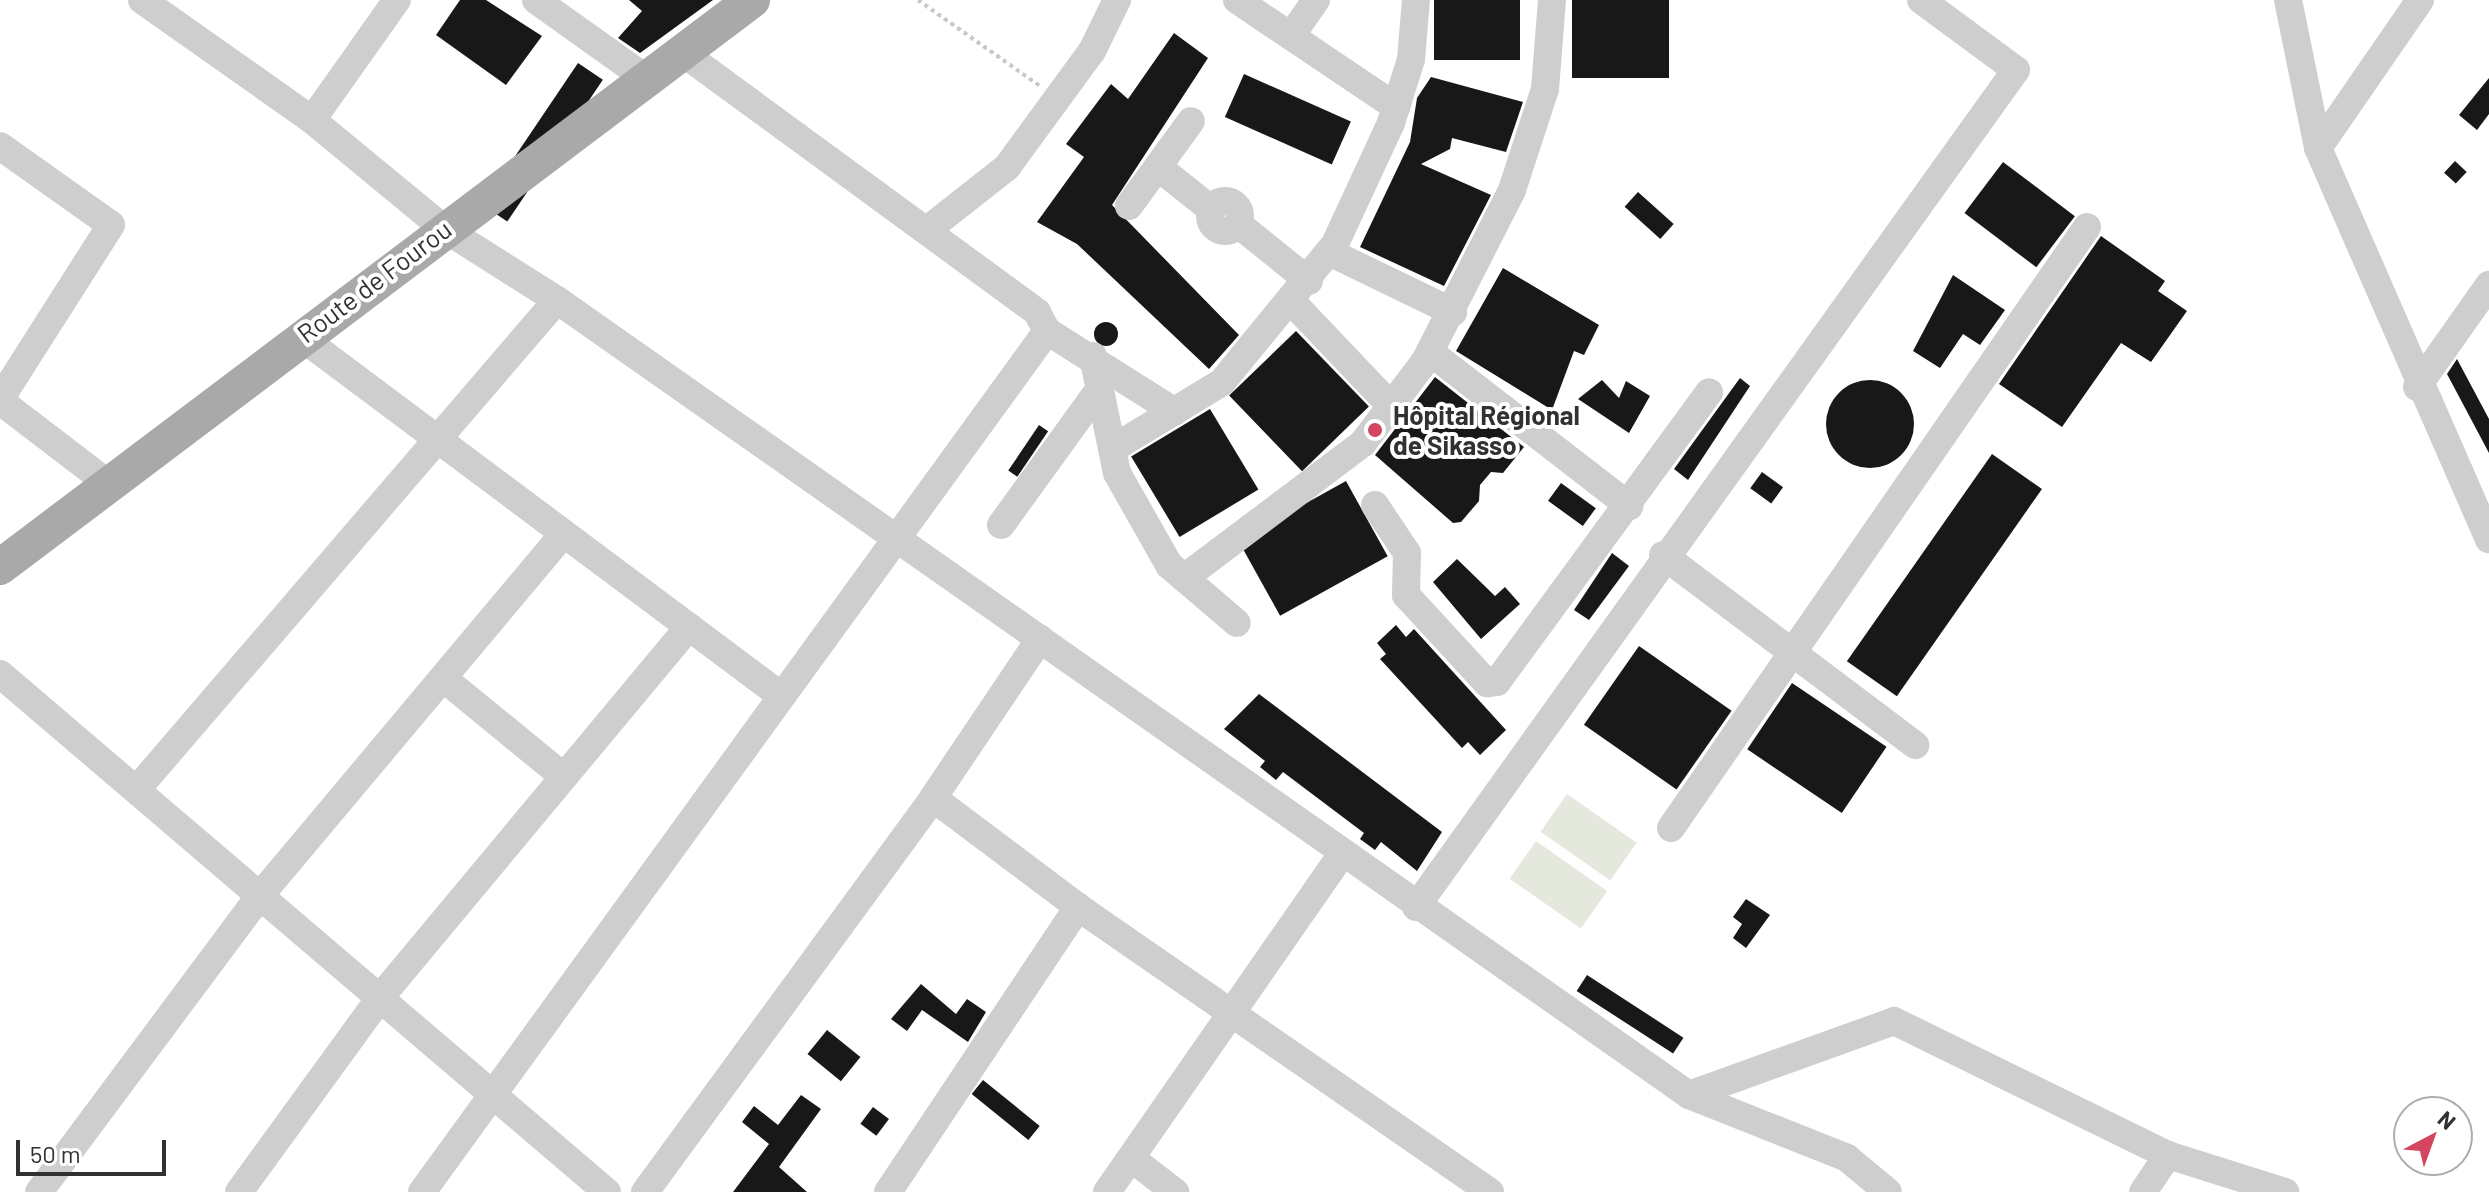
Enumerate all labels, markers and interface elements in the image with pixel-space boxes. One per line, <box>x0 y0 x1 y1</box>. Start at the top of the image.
street label: Route de Fourou <box>291 213 457 349</box>
place label: Hôpital Régional de Sikasso <box>1393 399 1580 460</box>
marker: Hôpital Régional de Sikasso <box>1364 419 1386 441</box>
north arrow <box>2393 1096 2473 1176</box>
text: N <box>2433 1105 2461 1134</box>
scale bar <box>20 1124 170 1174</box>
text: 50 m <box>30 1139 81 1168</box>

